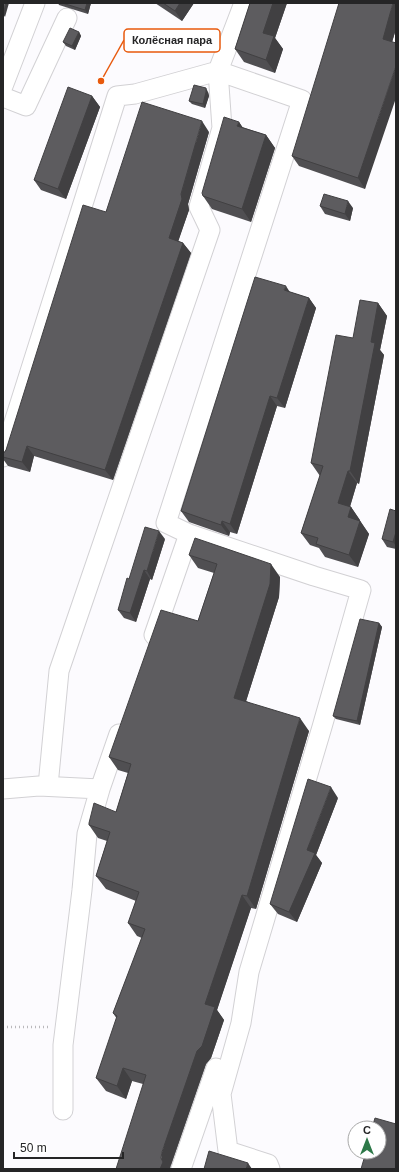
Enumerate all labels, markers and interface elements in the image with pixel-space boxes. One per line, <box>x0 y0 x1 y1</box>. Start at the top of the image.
callout: Колёсная пара <box>124 29 220 52</box>
text: Колёсная пара <box>132 34 213 46</box>
north arrow <box>347 1120 387 1160</box>
text: С <box>363 1124 371 1136</box>
scale bar <box>14 1134 123 1160</box>
text: 50 m <box>20 1141 47 1155</box>

